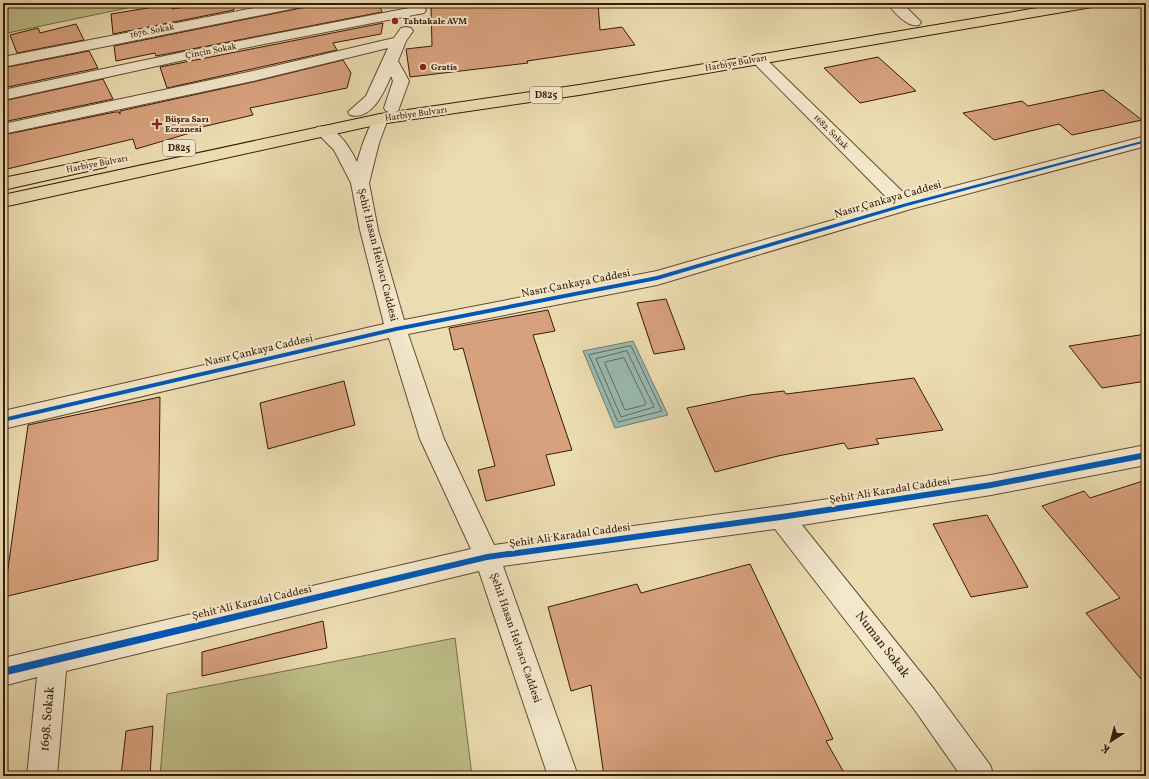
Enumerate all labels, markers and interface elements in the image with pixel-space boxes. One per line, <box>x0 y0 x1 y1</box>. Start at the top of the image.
place label: Tahtakale AVM <box>403 15 467 28</box>
marker: Tahtakale AVM <box>390 16 400 26</box>
street label: 1676. Sokak <box>129 20 175 42</box>
street label: Çinçin Sokak <box>184 40 238 62</box>
street label: Harbiye Bulvarı <box>704 51 768 75</box>
place label: Gratis <box>431 61 457 74</box>
marker: Gratis <box>418 62 428 72</box>
road number: D825 <box>530 87 562 103</box>
street label: Harbiye Bulvarı <box>384 103 448 125</box>
street label: 1682. Sokak <box>810 111 852 153</box>
place label: Büşra Sarı Eczanesi <box>165 113 209 136</box>
marker: Büşra Sarı Eczanesi <box>152 119 162 129</box>
road number: D825 <box>163 140 195 156</box>
street label: Harbiye Bulvarı <box>65 152 129 176</box>
street label: Nasır Çankaya Caddesi <box>833 178 943 222</box>
street label: Şehit Hasan Helvacı Caddesi <box>353 187 401 323</box>
street label: Nasır Çankaya Caddesi <box>520 266 632 302</box>
street label: Nasır Çankaya Caddesi <box>203 331 315 371</box>
street label: Şehit Ali Karadal Caddesi <box>828 474 952 508</box>
street label: Şehit Ali Karadal Caddesi <box>508 520 632 552</box>
street label: Şehit Hasan Helvacı Caddesi <box>486 571 544 705</box>
street label: Şehit Ali Karadal Caddesi <box>191 582 313 624</box>
street label: Numan Sokak <box>850 608 914 682</box>
street label: 1698. Sokak <box>36 686 60 752</box>
north arrow <box>1091 721 1131 761</box>
text: K <box>1098 739 1114 756</box>

